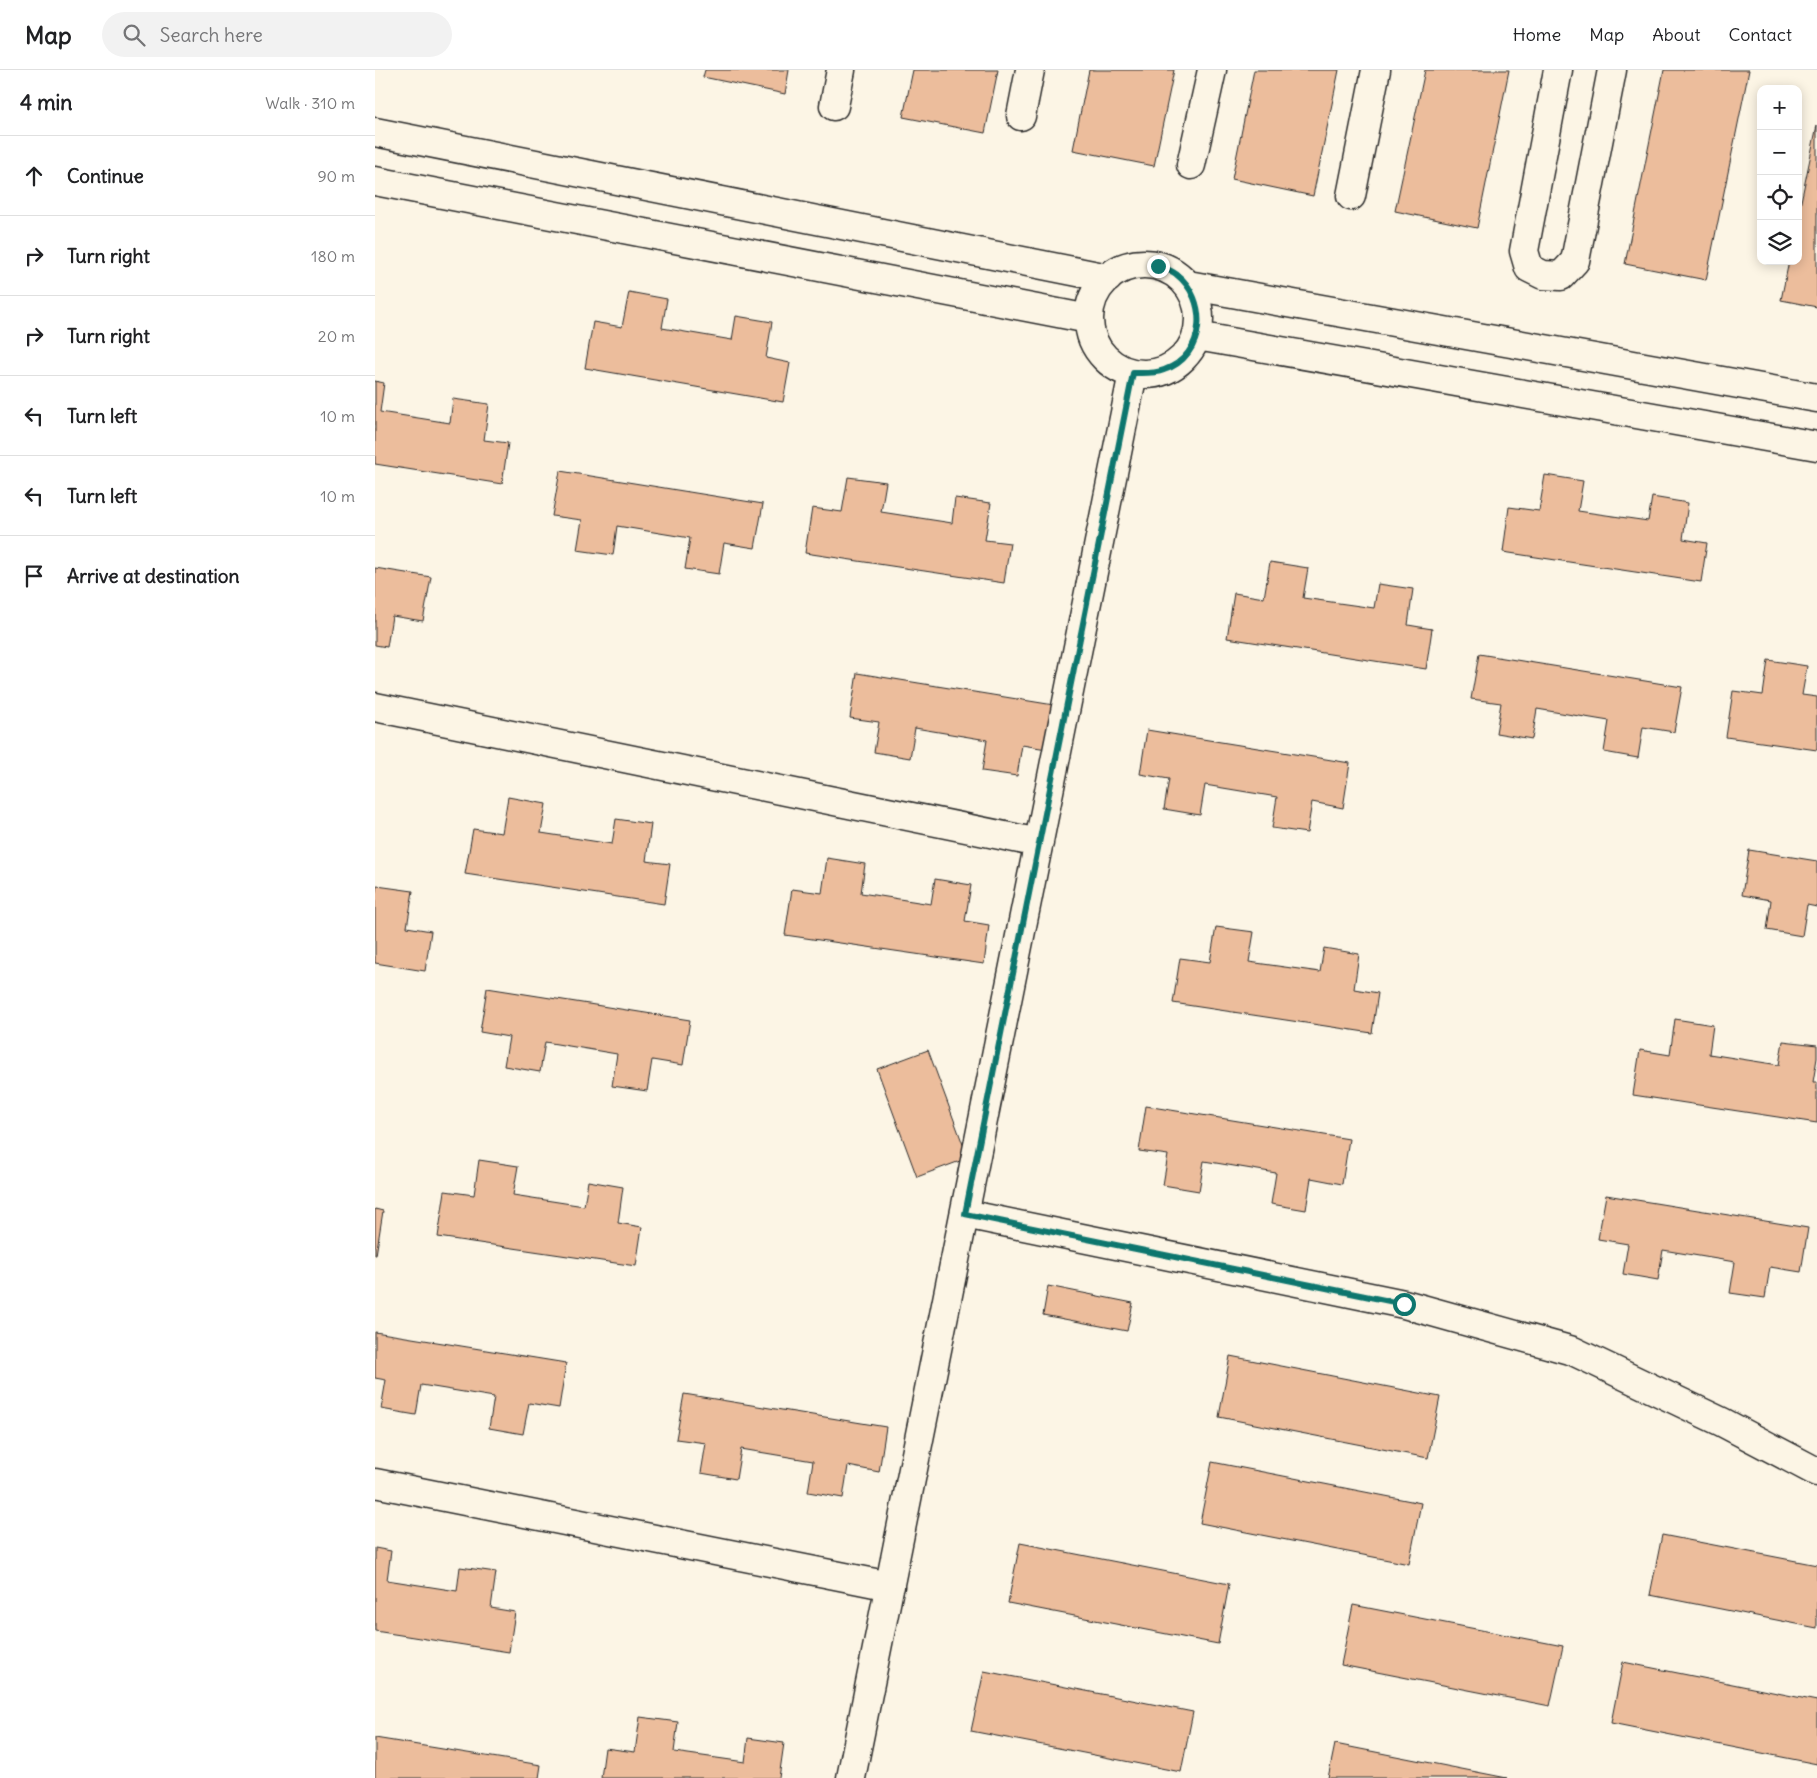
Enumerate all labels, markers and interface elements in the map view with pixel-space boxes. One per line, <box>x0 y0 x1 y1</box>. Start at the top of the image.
search box <box>102 12 452 57</box>
text: Map <box>25 20 72 50</box>
icon: search <box>120 21 148 49</box>
text: Search here <box>160 23 263 47</box>
text: Home <box>1513 23 1561 46</box>
text: Map <box>1589 23 1624 46</box>
text: About <box>1652 23 1700 46</box>
text: Contact <box>1728 23 1792 46</box>
map controls <box>1757 85 1802 265</box>
button: + <box>1757 85 1802 130</box>
text: 4 min <box>20 89 72 116</box>
text: Walk · 310 m <box>265 93 355 113</box>
button: − <box>1757 130 1802 175</box>
icon: ahead <box>20 162 48 190</box>
text: Continue <box>67 164 144 188</box>
text: 90 m <box>317 166 355 186</box>
button: locate <box>1757 175 1802 220</box>
button: layers <box>1757 220 1802 265</box>
icon: right <box>20 242 48 270</box>
text: Turn right <box>67 244 150 268</box>
text: 180 m <box>311 246 355 266</box>
route end <box>1147 255 1170 278</box>
icon: right <box>20 322 48 350</box>
text: Turn right <box>67 324 150 348</box>
text: 20 m <box>318 326 355 346</box>
icon: left <box>20 402 48 430</box>
text: Turn left <box>67 404 137 428</box>
text: 10 m <box>320 406 355 426</box>
icon: left <box>20 482 48 510</box>
text: Turn left <box>67 484 137 508</box>
text: 10 m <box>320 486 355 506</box>
icon: arrive <box>20 562 48 590</box>
text: Arrive at destination <box>67 564 240 588</box>
route start <box>1393 1293 1416 1316</box>

